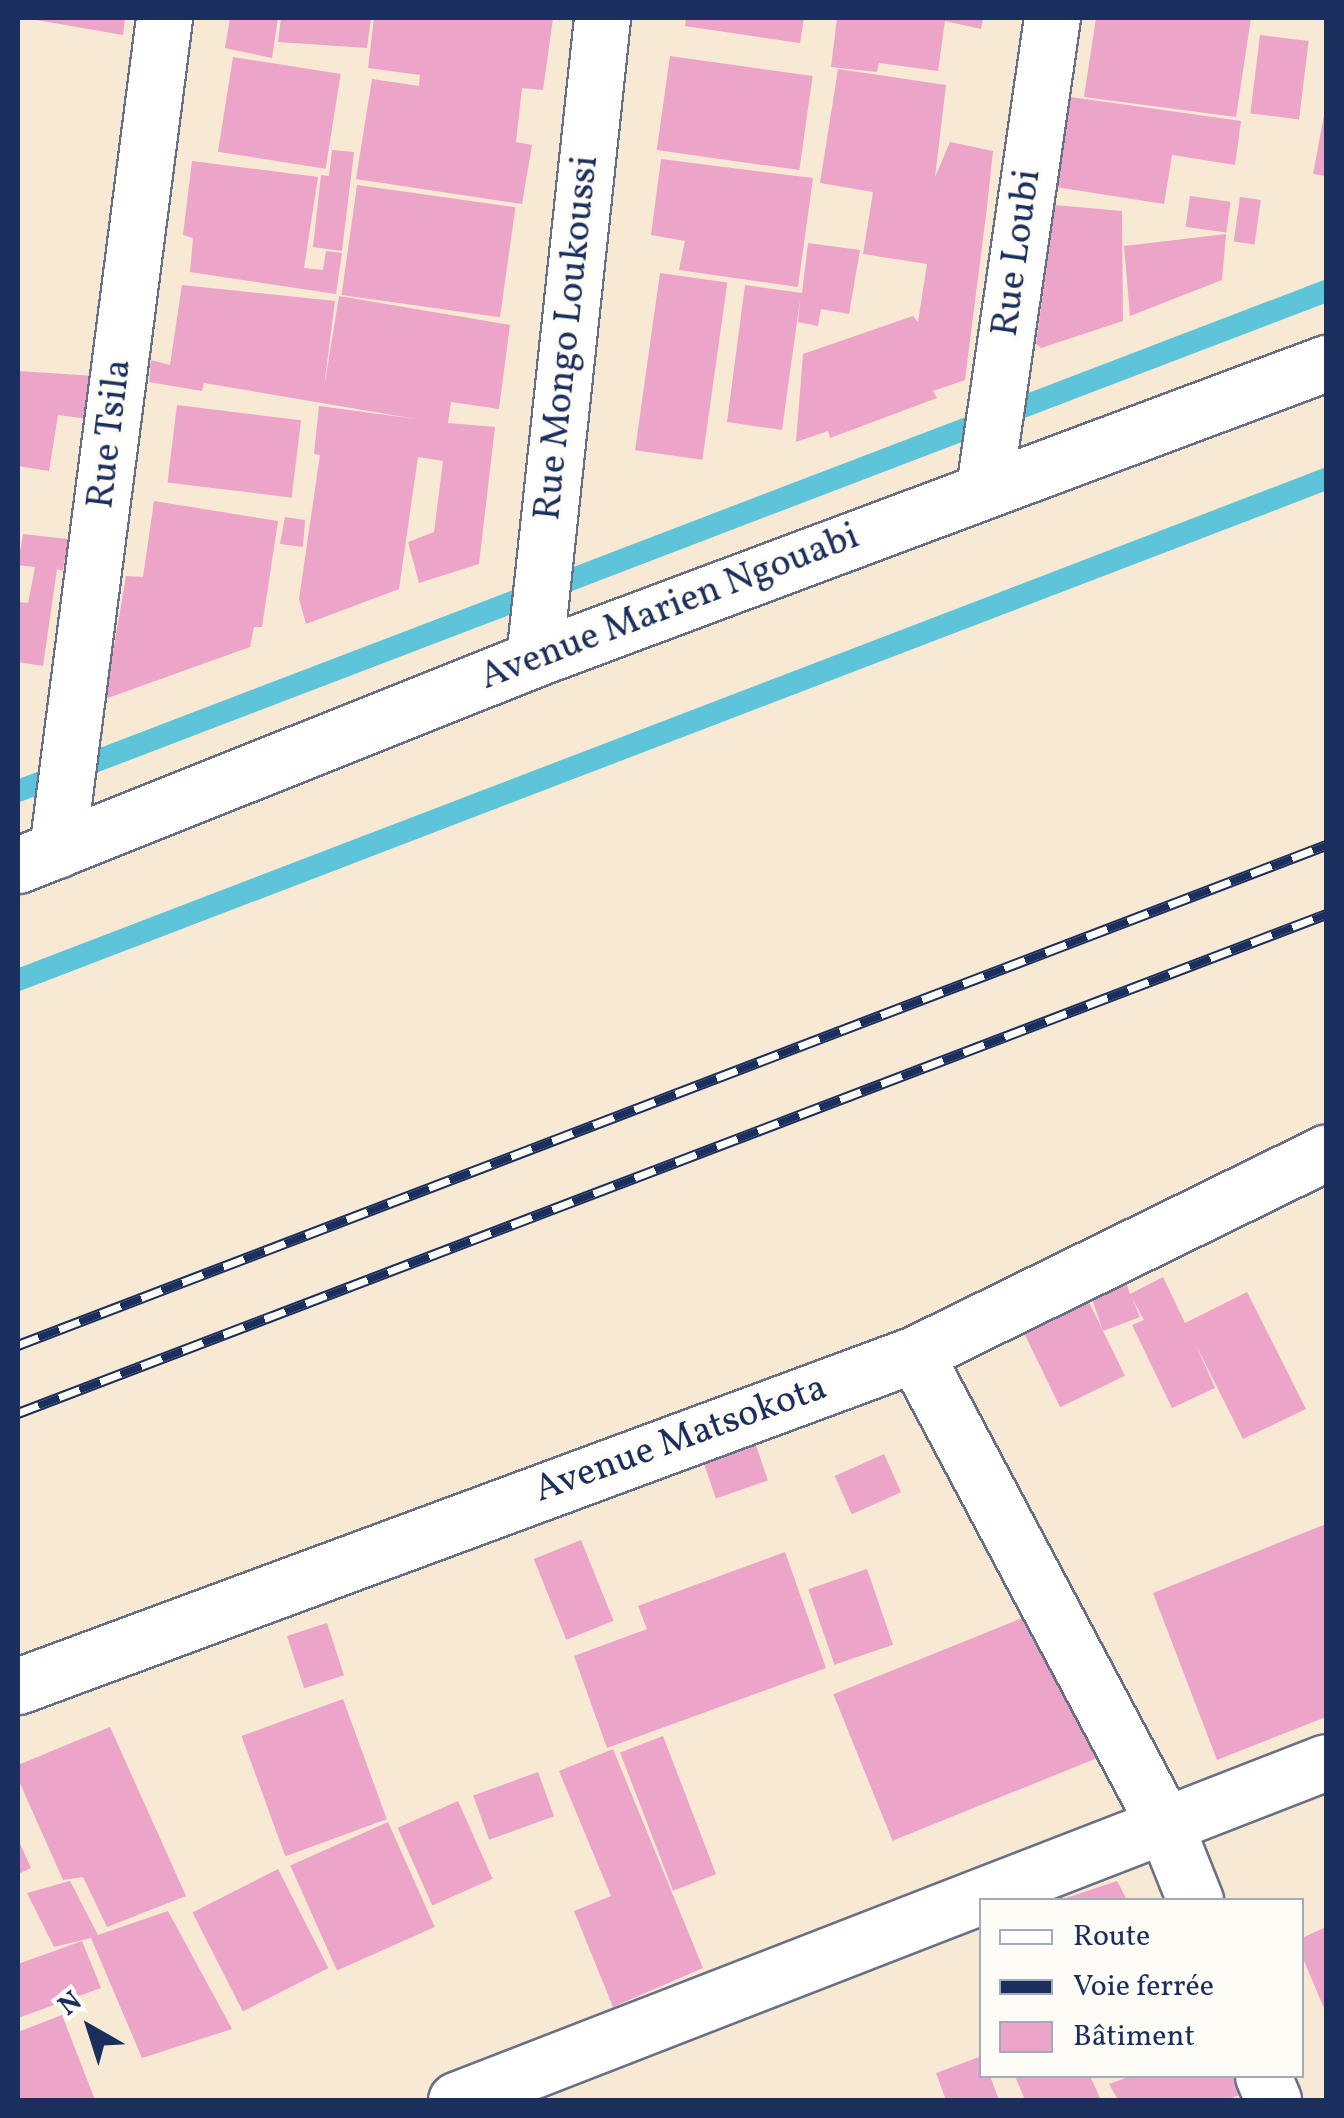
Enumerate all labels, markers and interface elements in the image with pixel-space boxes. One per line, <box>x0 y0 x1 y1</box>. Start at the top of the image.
street label: Rue Mongo Loukoussi <box>526 153 610 523</box>
street label: Rue Loubi <box>984 167 1052 339</box>
street label: Rue Tsila <box>79 356 143 512</box>
street label: Avenue Marien Ngouabi <box>474 515 866 701</box>
street label: Avenue Matsokota <box>529 1366 833 1514</box>
legend <box>979 1898 1304 2078</box>
text: Route <box>1073 1916 1150 1958</box>
text: Voie ferrée <box>1073 1966 1214 2008</box>
north arrow <box>40 1978 140 2078</box>
text: N <box>51 1983 91 2026</box>
text: Bâtiment <box>1073 2016 1195 2058</box>

